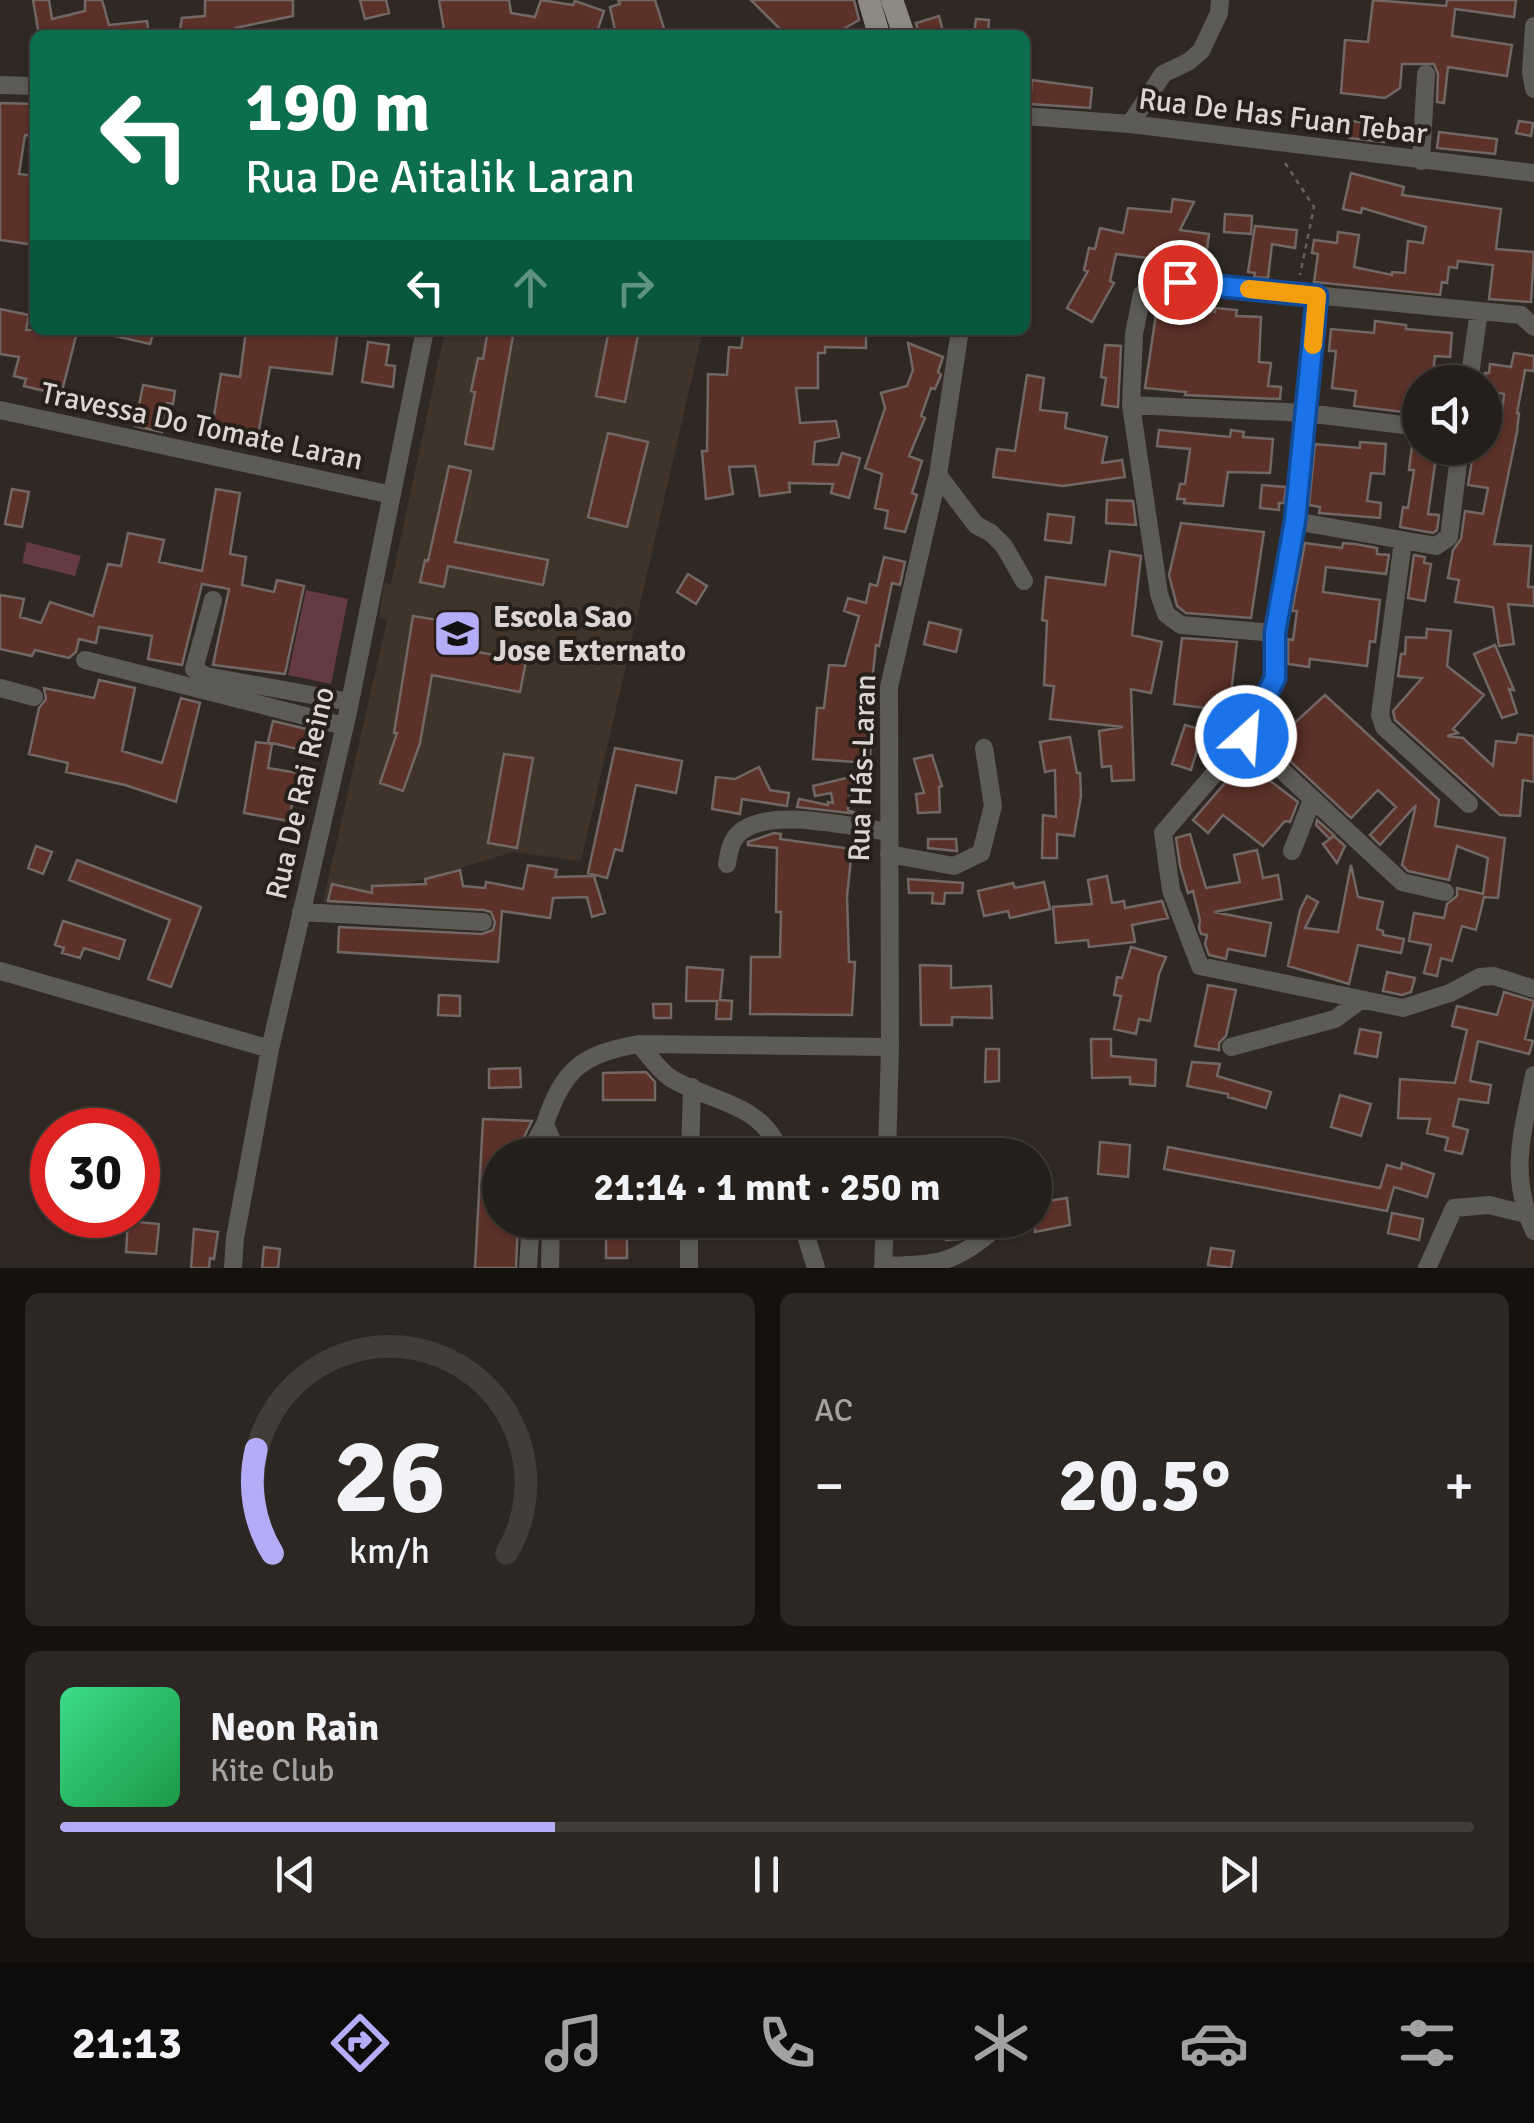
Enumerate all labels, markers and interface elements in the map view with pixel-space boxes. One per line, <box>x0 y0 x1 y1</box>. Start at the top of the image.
text: 190 m <box>245 64 430 150</box>
icon: left <box>80 70 210 200</box>
street label: Rua De Has Fuan Tebar <box>1136 80 1429 153</box>
text: Rua De Aitalik Laran <box>245 150 635 205</box>
pin <box>1138 240 1223 325</box>
icon: arrive <box>1153 255 1208 310</box>
icon: left <box>398 260 453 315</box>
icon: ahead <box>503 260 558 315</box>
icon: right <box>608 260 663 315</box>
map controls <box>1402 365 1502 465</box>
button: sound <box>1402 365 1502 465</box>
street label: Travessa Do Tomate Laran <box>37 374 366 479</box>
place label: Escola Sao Jose Externato <box>493 599 686 670</box>
school or university icon: Escola Sao Jose Externato <box>432 608 484 660</box>
street label: Rua Hás-Laran <box>841 674 884 862</box>
street label: Rua De Rai Reino <box>258 683 343 903</box>
position arrow <box>1194 684 1298 788</box>
speed limit sign: 30 <box>30 1108 160 1238</box>
text: 21:14 · 1 mnt · 250 m <box>593 1164 941 1211</box>
text: AC <box>815 1391 853 1430</box>
text: 26 <box>334 1413 446 1541</box>
text: 20.5° <box>1058 1439 1231 1532</box>
text: − <box>815 1452 844 1520</box>
text: + <box>1444 1452 1474 1520</box>
text: km/h <box>349 1529 430 1573</box>
text: Neon Rain <box>210 1704 379 1751</box>
text: Kite Club <box>210 1751 334 1790</box>
icon: previous <box>268 1847 323 1902</box>
icon: pause <box>739 1847 794 1902</box>
icon: next <box>1211 1847 1266 1902</box>
icon: directions <box>325 2008 395 2078</box>
icon: music <box>539 2008 609 2078</box>
icon: phone <box>752 2008 822 2078</box>
icon: climate <box>966 2008 1036 2078</box>
icon: car <box>1179 2008 1249 2078</box>
icon: filters <box>1392 2008 1462 2078</box>
text: 21:13 <box>72 2016 182 2071</box>

